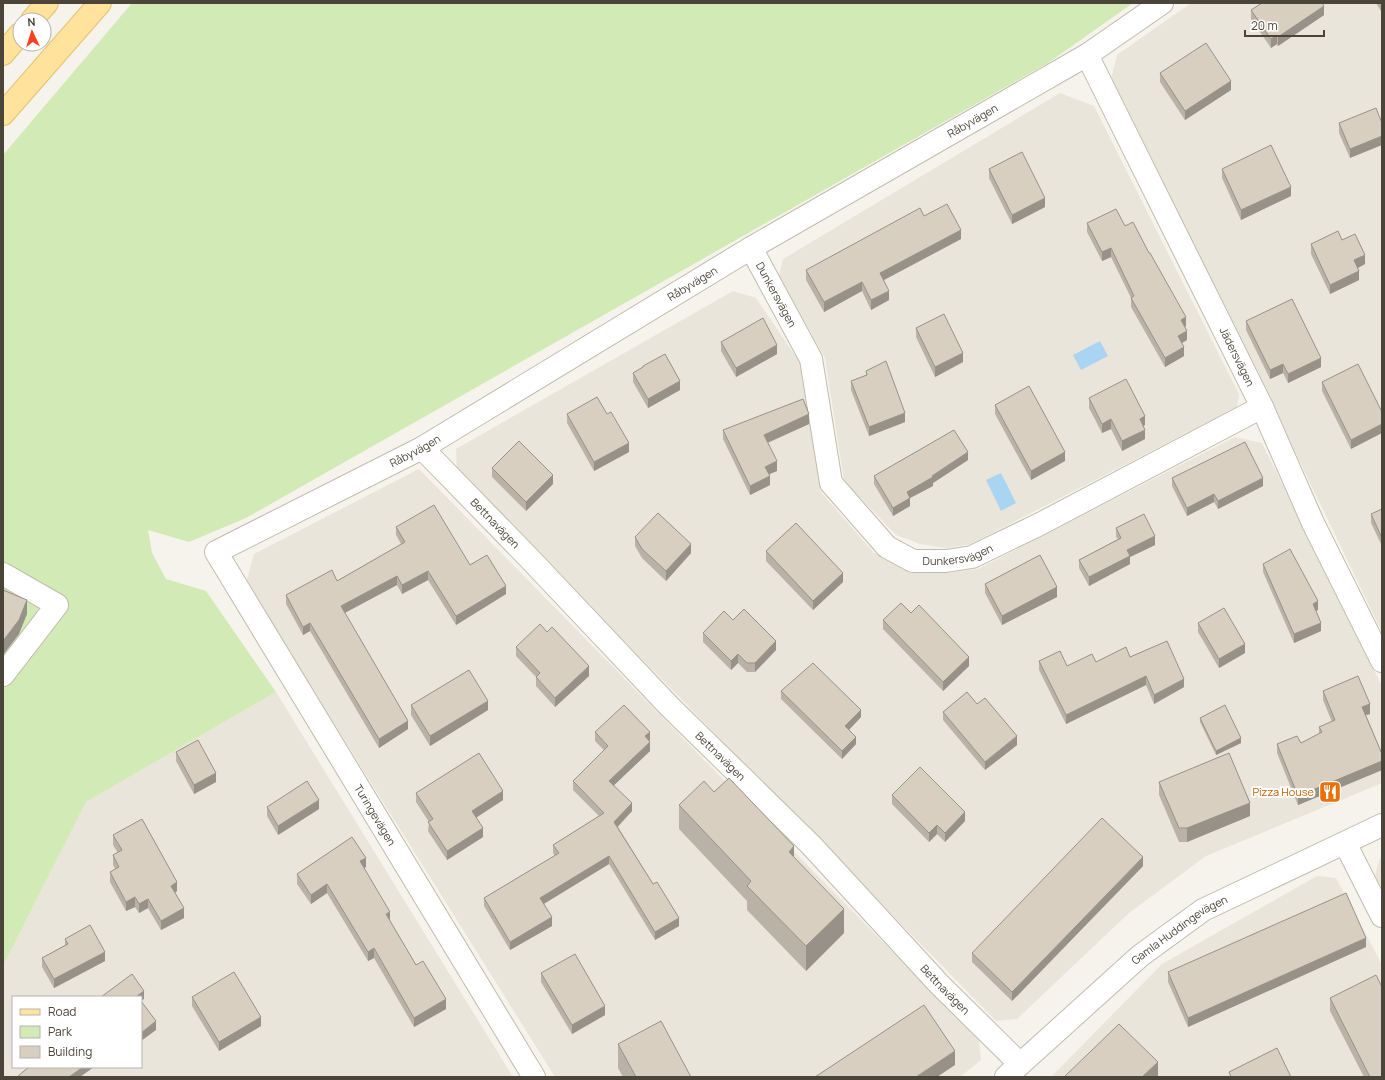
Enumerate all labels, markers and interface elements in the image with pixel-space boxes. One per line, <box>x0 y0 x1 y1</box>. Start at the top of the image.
north arrow <box>12 12 52 52</box>
scale bar <box>1245 12 1324 38</box>
text: N <box>27 14 36 29</box>
text: 20 m <box>1251 17 1278 34</box>
street label: Råbyvägen <box>944 100 1000 141</box>
street label: Dunkersvägen <box>753 259 800 330</box>
street label: Råbyvägen <box>664 262 720 304</box>
street label: Jädersvägen <box>1216 324 1258 389</box>
street label: Råbyvägen <box>387 431 443 470</box>
street label: Bettnavägen <box>468 495 523 551</box>
street label: Dunkersvägen <box>922 540 995 568</box>
street label: Bettnavägen <box>692 728 749 784</box>
restaurant icon: Pizza House <box>1317 779 1343 805</box>
street label: Turingevägen <box>351 781 400 848</box>
place label: Pizza House <box>1252 784 1315 799</box>
street label: Gamla Huddingevägen <box>1128 891 1230 968</box>
street label: Bettnavägen <box>918 961 973 1017</box>
legend <box>12 996 142 1068</box>
text: Road <box>48 1003 76 1020</box>
text: Park <box>48 1023 73 1040</box>
text: Building <box>48 1043 92 1060</box>

